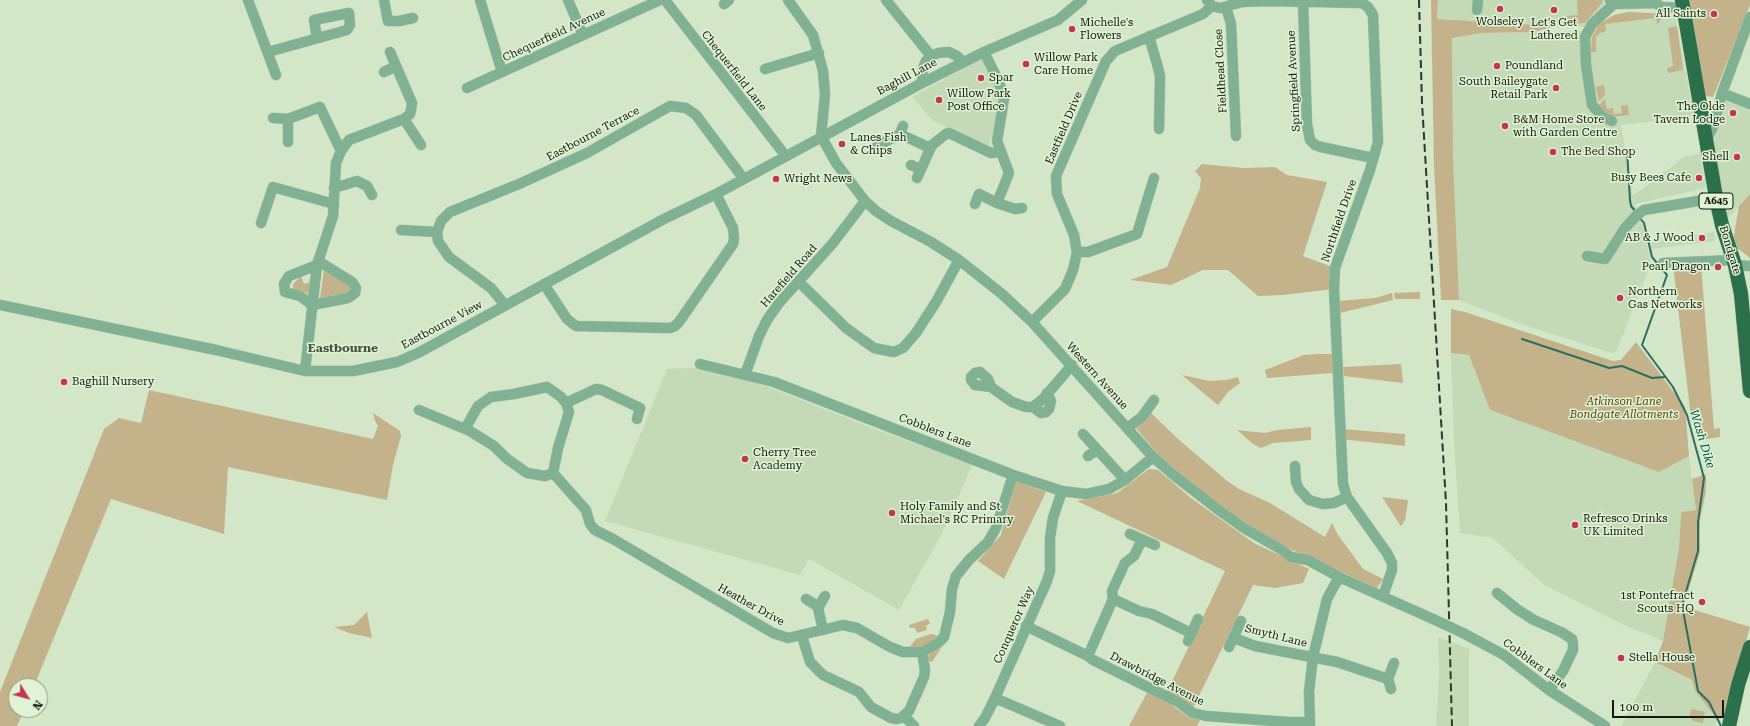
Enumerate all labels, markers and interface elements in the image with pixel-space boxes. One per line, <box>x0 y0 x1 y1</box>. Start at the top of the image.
marker: Wolseley <box>1495 4 1505 14</box>
street label: Chequerfield Avenue <box>501 5 607 65</box>
marker: Let's Get Lathered <box>1549 5 1559 15</box>
place label: All Saints <box>1656 7 1706 21</box>
marker: All Saints <box>1709 9 1719 19</box>
place label: Wolseley <box>1476 15 1524 29</box>
place label: Michelle's Flowers <box>1080 16 1133 42</box>
place label: Let's Get Lathered <box>1530 16 1578 42</box>
marker: Michelle's Flowers <box>1067 24 1077 34</box>
street label: Chequerfield Lane <box>699 28 769 114</box>
street label: Fieldhead Close <box>1212 28 1230 114</box>
street label: Springfield Avenue <box>1285 30 1303 132</box>
place label: Willow Park Care Home <box>1034 51 1098 77</box>
street label: Baghill Lane <box>875 56 939 98</box>
marker: Willow Park Care Home <box>1021 59 1031 69</box>
place label: Poundland <box>1505 59 1563 73</box>
marker: Poundland <box>1492 61 1502 71</box>
place label: Spar <box>989 71 1013 85</box>
marker: Spar <box>976 73 986 83</box>
place label: South Baileygate Retail Park <box>1459 75 1548 101</box>
marker: South Baileygate Retail Park <box>1551 83 1561 93</box>
place label: Willow Park Post Office <box>947 87 1011 113</box>
street label: Eastfield Drive <box>1043 90 1085 166</box>
marker: Willow Park Post Office <box>934 95 944 105</box>
place label: The Olde Tavern Lodge <box>1653 100 1725 126</box>
street label: Eastbourne Terrace <box>544 104 642 164</box>
marker: The Olde Tavern Lodge <box>1728 108 1738 118</box>
place label: B&M Home Store with Garden Centre <box>1513 113 1617 139</box>
marker: B&M Home Store with Garden Centre <box>1500 121 1510 131</box>
place label: Lanes Fish & Chips <box>850 131 907 157</box>
marker: Lanes Fish & Chips <box>837 139 847 149</box>
place label: The Bed Shop <box>1561 145 1636 159</box>
marker: The Bed Shop <box>1548 147 1558 157</box>
place label: Shell <box>1702 150 1729 164</box>
marker: Shell <box>1732 152 1742 162</box>
place label: Busy Bees Cafe <box>1611 171 1691 185</box>
place label: Wright News <box>784 172 852 186</box>
marker: Busy Bees Cafe <box>1694 173 1704 183</box>
marker: Wright News <box>771 174 781 184</box>
street label: Northfield Drive <box>1319 178 1359 264</box>
road number: A645 <box>1699 193 1733 209</box>
street label: Bondgate <box>1716 224 1744 276</box>
place label: AB & J Wood <box>1625 231 1694 245</box>
marker: AB & J Wood <box>1697 233 1707 243</box>
street label: Harefield Road <box>758 242 820 310</box>
place label: Pearl Dragon <box>1642 260 1710 274</box>
marker: Pearl Dragon <box>1713 262 1723 272</box>
place label: Northern Gas Networks <box>1628 285 1702 311</box>
marker: Northern Gas Networks <box>1615 293 1625 303</box>
street label: Eastbourne View <box>399 298 485 352</box>
street label: Western Avenue <box>1063 340 1131 412</box>
district label: Eastbourne <box>308 341 378 355</box>
place label: Baghill Nursery <box>72 375 154 389</box>
marker: Baghill Nursery <box>59 377 69 387</box>
park label: Atkinson Lane Bondgate Allotments <box>1570 395 1678 421</box>
water label: Wash Dike <box>1686 408 1718 470</box>
street label: Cobblers Lane <box>897 411 973 451</box>
place label: Cherry Tree Academy <box>753 446 816 472</box>
marker: Cherry Tree Academy <box>740 454 750 464</box>
place label: Holy Family and St Michael's RC Primary <box>900 500 1013 526</box>
marker: Holy Family and St Michael's RC Primary <box>887 508 897 518</box>
place label: Refresco Drinks UK Limited <box>1583 512 1668 538</box>
marker: Refresco Drinks UK Limited <box>1570 520 1580 530</box>
street label: Heather Drive <box>715 581 787 629</box>
street label: Conqueror Way <box>991 584 1037 666</box>
place label: 1st Pontefract Scouts HQ <box>1620 589 1694 615</box>
marker: 1st Pontefract Scouts HQ <box>1697 597 1707 607</box>
street label: Smyth Lane <box>1244 622 1308 650</box>
street label: Cobblers Lane <box>1500 636 1570 692</box>
street label: Drawbridge Avenue <box>1108 649 1206 709</box>
place label: Stella House <box>1629 651 1695 665</box>
marker: Stella House <box>1616 653 1626 663</box>
north arrow <box>8 678 48 718</box>
scale bar <box>1614 692 1726 718</box>
text: N <box>29 698 45 712</box>
text: 100 m <box>1619 700 1653 714</box>

